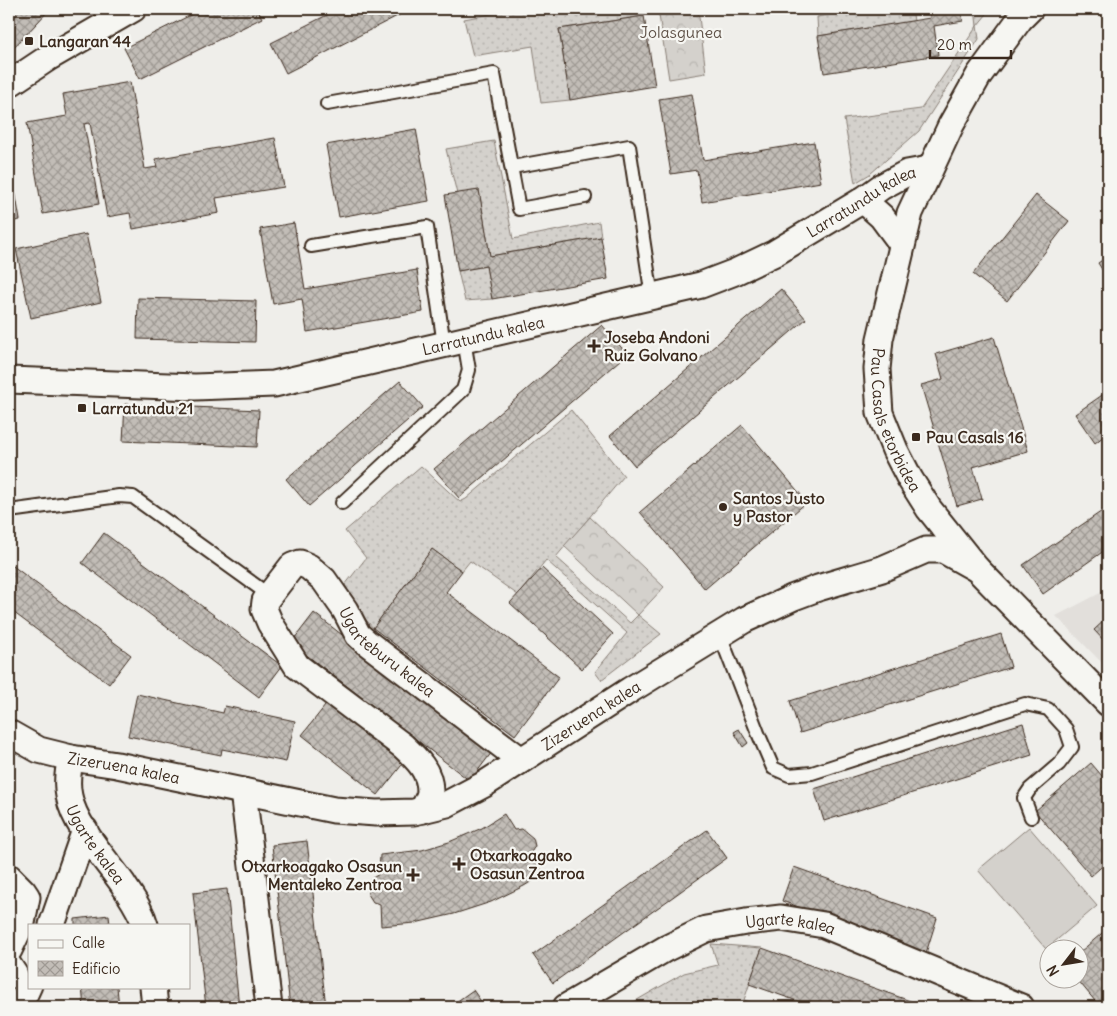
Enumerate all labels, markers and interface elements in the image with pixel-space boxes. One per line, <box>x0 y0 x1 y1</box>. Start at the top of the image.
park label: Jolasgunea <box>640 22 722 42</box>
scale bar <box>930 28 1011 60</box>
place label: Langaran 44 <box>39 31 131 52</box>
marker: Langaran 44 <box>23 35 35 47</box>
text: 20 m <box>937 35 972 54</box>
street label: Larratundu kalea <box>803 162 917 242</box>
street label: Larratundu kalea <box>420 312 546 359</box>
place label: Joseba Andoni Ruiz Golvano <box>604 327 710 365</box>
marker: Joseba Andoni Ruiz Golvano <box>588 340 600 352</box>
street label: Pau Casals etorbidea <box>867 347 926 496</box>
place label: Larratundu 21 <box>92 398 193 418</box>
marker: Larratundu 21 <box>76 402 88 414</box>
place label: Pau Casals 16 <box>926 427 1024 447</box>
marker: Pau Casals 16 <box>910 431 922 443</box>
place label: Santos Justo y Pastor <box>733 488 825 527</box>
marker: Santos Justo y Pastor <box>717 501 729 513</box>
street label: Ugarteburu kalea <box>335 603 439 701</box>
street label: Zizeruena kalea <box>538 676 644 755</box>
street label: Zizeruena kalea <box>66 748 182 788</box>
street label: Ugarte kalea <box>62 802 130 888</box>
place label: Otxarkoagako Osasun Zentroa <box>470 845 585 883</box>
place label: Otxarkoagako Osasun Mentaleko Zentroa <box>241 856 402 894</box>
marker: Otxarkoagako Osasun Zentroa <box>452 857 466 871</box>
marker: Otxarkoagako Osasun Mentaleko Zentroa <box>406 868 420 882</box>
street label: Ugarte kalea <box>744 908 839 939</box>
legend <box>28 924 190 988</box>
text: Calle <box>72 933 105 952</box>
north arrow <box>1040 938 1090 988</box>
text: Edificio <box>72 959 120 978</box>
text: N <box>1043 962 1063 979</box>

